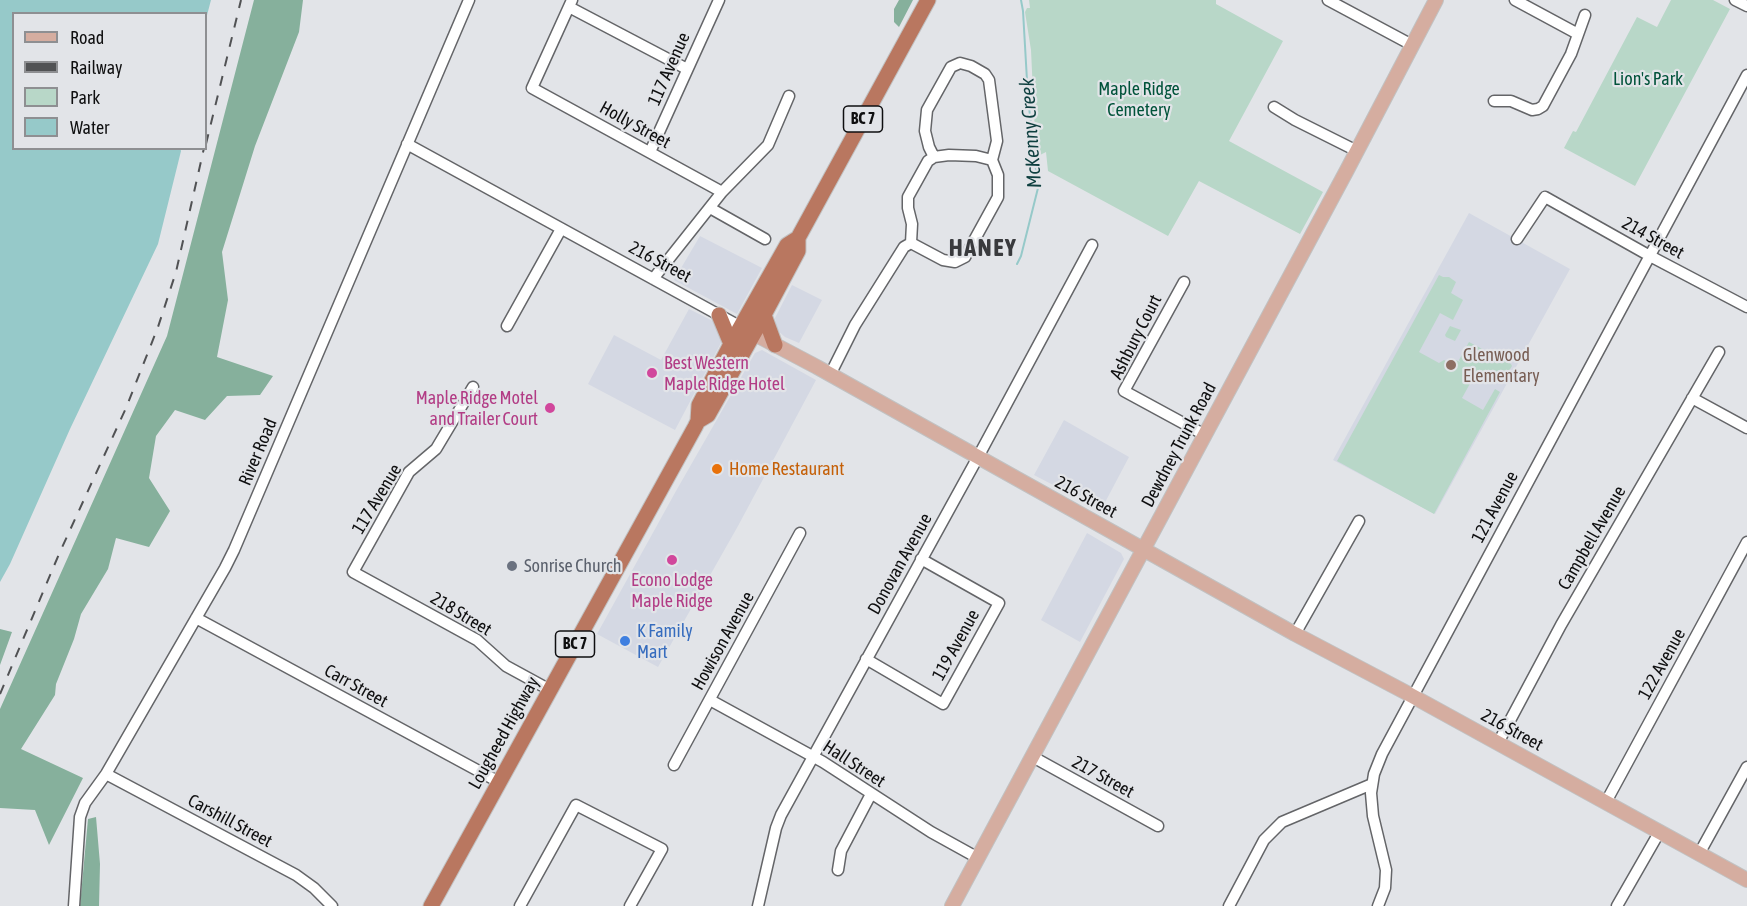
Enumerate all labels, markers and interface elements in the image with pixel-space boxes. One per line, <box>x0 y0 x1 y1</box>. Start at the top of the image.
legend <box>12 12 207 150</box>
text: Road <box>70 27 104 48</box>
street label: 117 Avenue <box>643 29 695 109</box>
text: Railway <box>70 57 122 78</box>
park label: Lion's Park <box>1613 68 1683 90</box>
water label: McKenny Creek <box>1015 77 1047 189</box>
park label: Maple Ridge Cemetery <box>1098 78 1180 121</box>
text: Park <box>70 87 100 108</box>
street label: Holly Street <box>596 97 674 153</box>
road number: BC 7 <box>844 106 882 132</box>
text: Water <box>70 117 109 138</box>
street label: 214 Street <box>1618 212 1688 264</box>
district label: HANEY <box>949 234 1017 262</box>
street label: 216 Street <box>625 237 695 287</box>
street label: Ashbury Court <box>1106 291 1166 383</box>
place label: Glenwood Elementary <box>1463 344 1540 386</box>
place label: Best Western Maple Ridge Hotel <box>664 352 785 394</box>
marker: Glenwood Elementary <box>1444 358 1458 372</box>
marker: Best Western Maple Ridge Hotel <box>645 366 659 380</box>
street label: Dewdney Trunk Road <box>1137 379 1221 511</box>
place label: Maple Ridge Motel and Trailer Court <box>416 387 538 430</box>
marker: Maple Ridge Motel and Trailer Court <box>543 401 557 415</box>
street label: River Road <box>234 415 282 489</box>
place label: Home Restaurant <box>729 458 845 480</box>
street label: 117 Avenue <box>348 460 406 538</box>
marker: Home Restaurant <box>710 462 724 476</box>
street label: 121 Avenue <box>1467 468 1523 546</box>
street label: 216 Street <box>1051 471 1121 523</box>
street label: Campbell Avenue <box>1554 482 1630 594</box>
street label: Donovan Avenue <box>863 510 937 618</box>
marker: Econo Lodge Maple Ridge <box>665 553 679 567</box>
place label: Sonrise Church <box>524 555 621 577</box>
marker: Sonrise Church <box>505 559 519 573</box>
place label: Econo Lodge Maple Ridge <box>631 569 713 612</box>
street label: 218 Street <box>427 587 495 641</box>
street label: Howison Avenue <box>687 588 759 694</box>
street label: 119 Avenue <box>928 606 984 684</box>
place label: K Family Mart <box>637 620 693 662</box>
street label: 122 Avenue <box>1634 625 1690 703</box>
road number: BC 7 <box>556 631 594 657</box>
marker: K Family Mart <box>618 634 632 648</box>
street label: Carr Street <box>321 660 391 712</box>
street label: Lougheed Highway <box>464 673 544 793</box>
street label: 216 Street <box>1477 704 1547 756</box>
street label: Hall Street <box>819 736 889 792</box>
street label: 217 Street <box>1068 751 1138 803</box>
street label: Carshill Street <box>184 790 276 852</box>

